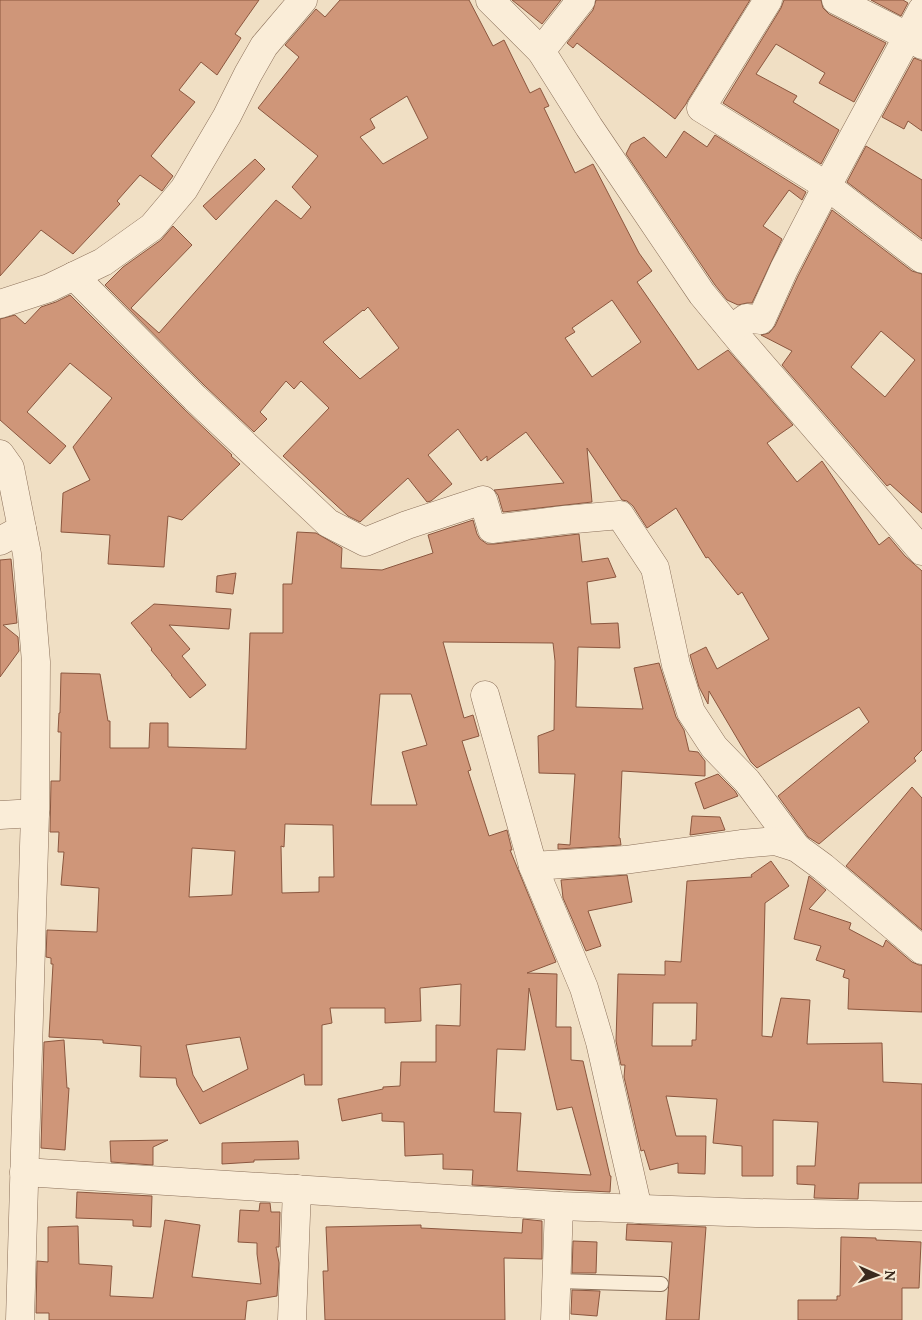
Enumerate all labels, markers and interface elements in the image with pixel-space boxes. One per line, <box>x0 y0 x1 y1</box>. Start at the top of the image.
north arrow <box>852 1250 902 1300</box>
text: N <box>881 1270 899 1281</box>

